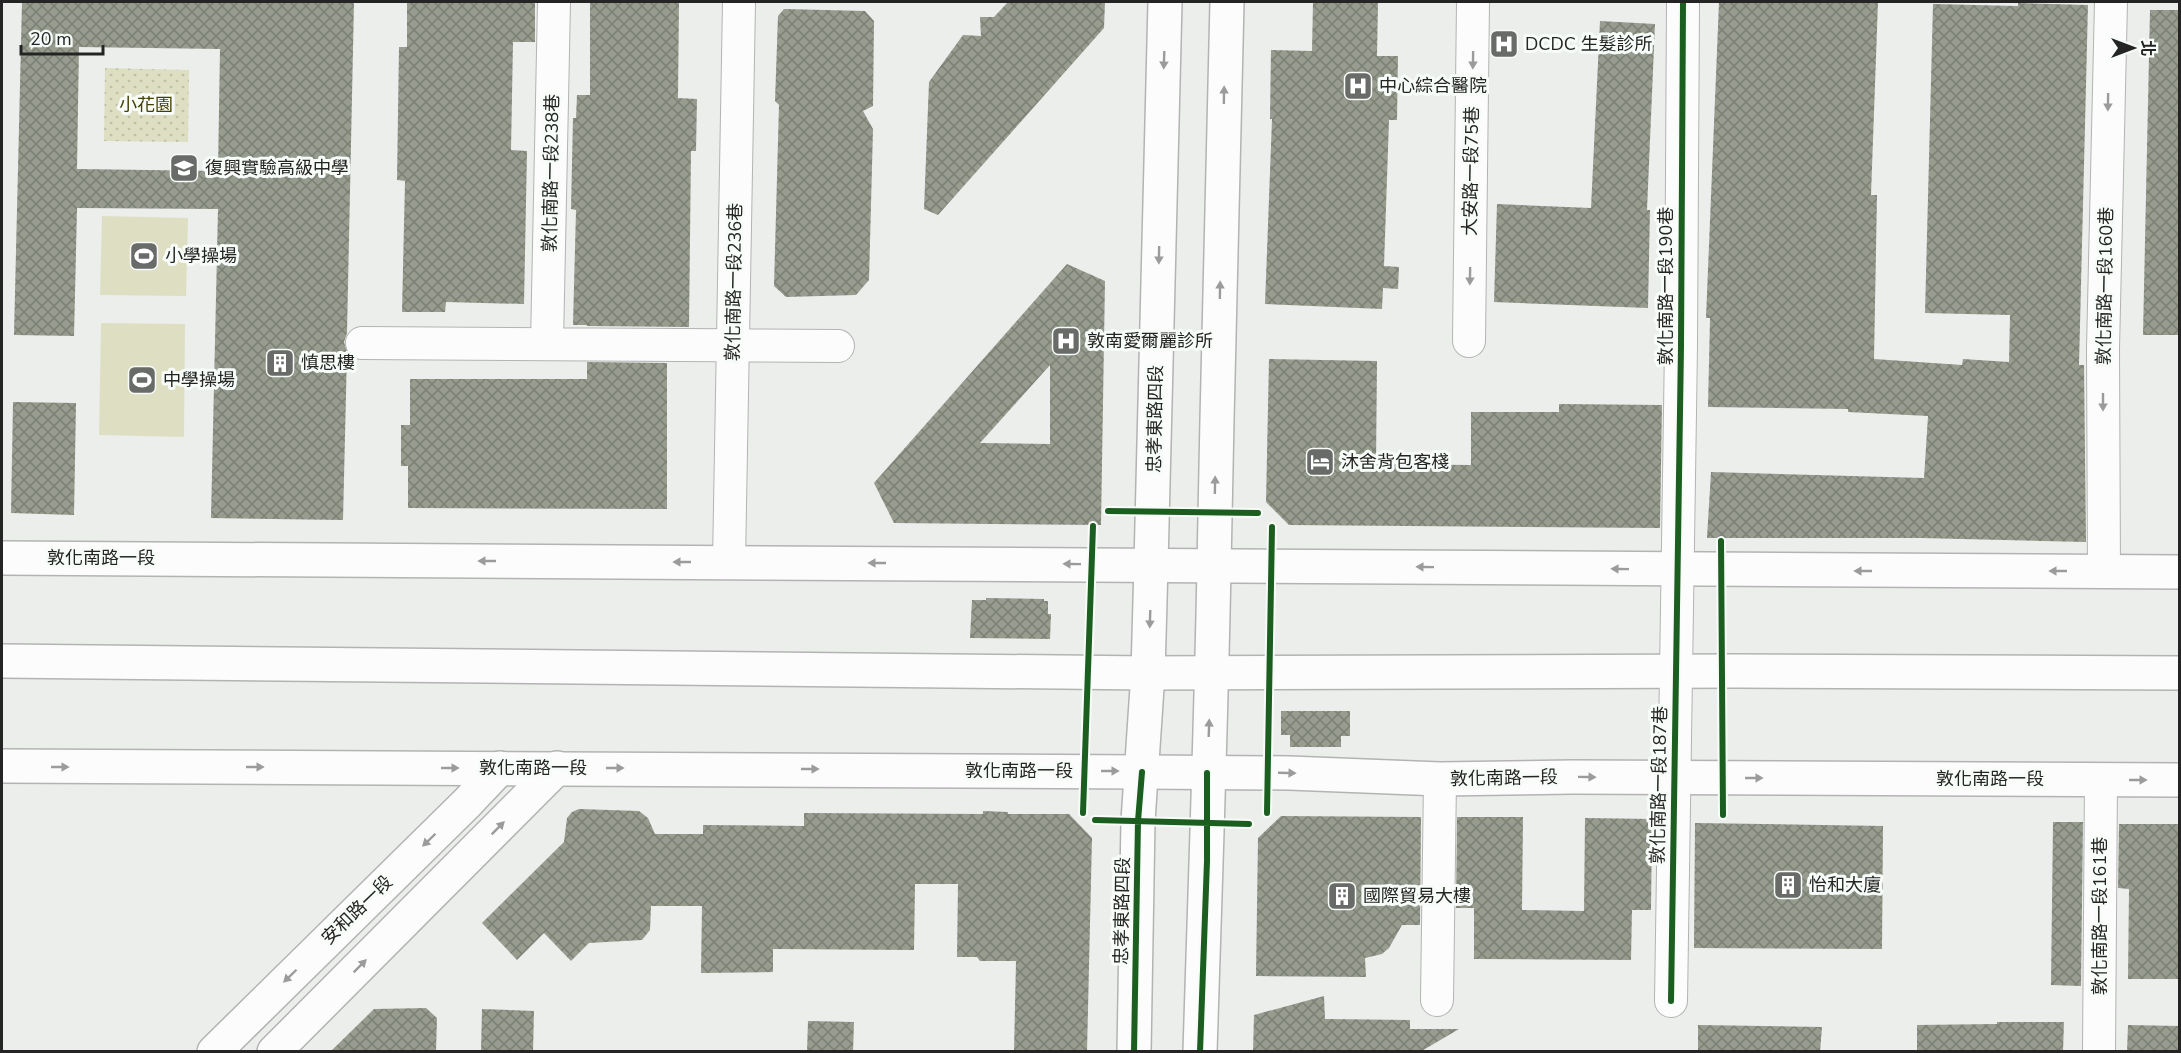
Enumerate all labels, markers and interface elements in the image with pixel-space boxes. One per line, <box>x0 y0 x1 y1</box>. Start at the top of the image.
scale bar <box>21 18 104 56</box>
north arrow <box>2103 18 2163 78</box>
text: 20 m <box>30 27 72 51</box>
hospital icon: DCDC 生髮診所 <box>1488 28 1520 60</box>
place label: DCDC 生髮診所 <box>1525 32 1653 56</box>
text: 北 <box>2136 40 2158 56</box>
one-way arrow <box>1159 50 1168 69</box>
one-way arrow <box>1468 50 1478 69</box>
hospital icon: 中心綜合醫院 <box>1342 70 1374 102</box>
place label: 中心綜合醫院 <box>1379 74 1487 98</box>
one-way arrow <box>1220 86 1229 105</box>
one-way arrow <box>2104 92 2113 111</box>
park label: 小花園 <box>119 93 173 117</box>
street label: 敦化南路一段238巷 <box>538 94 564 252</box>
street label: 大安路一段75巷 <box>1458 106 1484 236</box>
school or university icon: 復興實驗高級中學 <box>168 152 200 184</box>
place label: 復興實驗高級中學 <box>205 156 349 180</box>
street label: 敦化南路一段236巷 <box>721 203 747 361</box>
street label: 敦化南路一段190巷 <box>1654 207 1678 365</box>
street label: 敦化南路一段160巷 <box>2092 207 2118 365</box>
sports icon: 小學操場 <box>128 240 160 272</box>
place label: 小學操場 <box>165 244 237 268</box>
one-way arrow <box>1154 245 1164 264</box>
one-way arrow <box>1465 266 1475 285</box>
one-way arrow <box>1215 281 1224 300</box>
hospital icon: 敦南愛爾麗診所 <box>1050 325 1082 357</box>
place label: 敦南愛爾麗診所 <box>1087 329 1213 353</box>
building icon: 慎思樓 <box>264 347 296 379</box>
place label: 慎思樓 <box>301 351 355 375</box>
sports icon: 中學操場 <box>126 364 158 396</box>
street label: 忠孝東路四段 <box>1142 365 1168 473</box>
place label: 中學操場 <box>163 368 235 392</box>
one-way arrow <box>2098 392 2108 411</box>
hotel icon: 沐舍背包客棧 <box>1304 446 1336 478</box>
place label: 沐舍背包客棧 <box>1341 450 1449 474</box>
one-way arrow <box>1211 476 1220 495</box>
street label: 敦化南路一段 <box>47 546 155 570</box>
one-way arrow <box>477 556 496 566</box>
one-way arrow <box>672 557 691 567</box>
one-way arrow <box>867 558 886 568</box>
one-way arrow <box>1062 559 1081 569</box>
one-way arrow <box>1415 562 1434 572</box>
one-way arrow <box>1610 564 1629 574</box>
one-way arrow <box>1854 566 1873 576</box>
one-way arrow <box>2049 566 2068 576</box>
one-way arrow <box>1145 609 1154 628</box>
street label: 敦化南路一段187巷 <box>1646 706 1672 864</box>
one-way arrow <box>1205 719 1214 738</box>
street label: 敦化南路一段 <box>479 756 587 780</box>
street label: 敦化南路一段 <box>965 759 1073 783</box>
one-way arrow <box>50 762 69 772</box>
one-way arrow <box>245 763 264 772</box>
one-way arrow <box>440 763 459 773</box>
one-way arrow <box>606 763 625 773</box>
one-way arrow <box>801 765 820 774</box>
street label: 敦化南路一段 <box>1450 765 1558 791</box>
one-way arrow <box>1101 767 1120 776</box>
street label: 敦化南路一段 <box>1936 767 2044 791</box>
one-way arrow <box>1277 769 1296 778</box>
one-way arrow <box>1577 772 1596 782</box>
one-way arrow <box>1744 773 1763 783</box>
one-way arrow <box>2128 775 2147 785</box>
one-way arrow <box>491 821 506 835</box>
one-way arrow <box>423 832 437 846</box>
street label: 敦化南路一段161巷 <box>2088 837 2112 995</box>
street label: 忠孝東路四段 <box>1109 857 1135 965</box>
building icon: 怡和大廈 <box>1772 869 1804 901</box>
street label: 安和路一段 <box>316 870 398 950</box>
place label: 怡和大廈 <box>1809 873 1881 897</box>
building icon: 國際貿易大樓 <box>1326 880 1358 912</box>
place label: 國際貿易大樓 <box>1363 884 1471 908</box>
one-way arrow <box>353 959 367 973</box>
one-way arrow <box>284 969 298 983</box>

